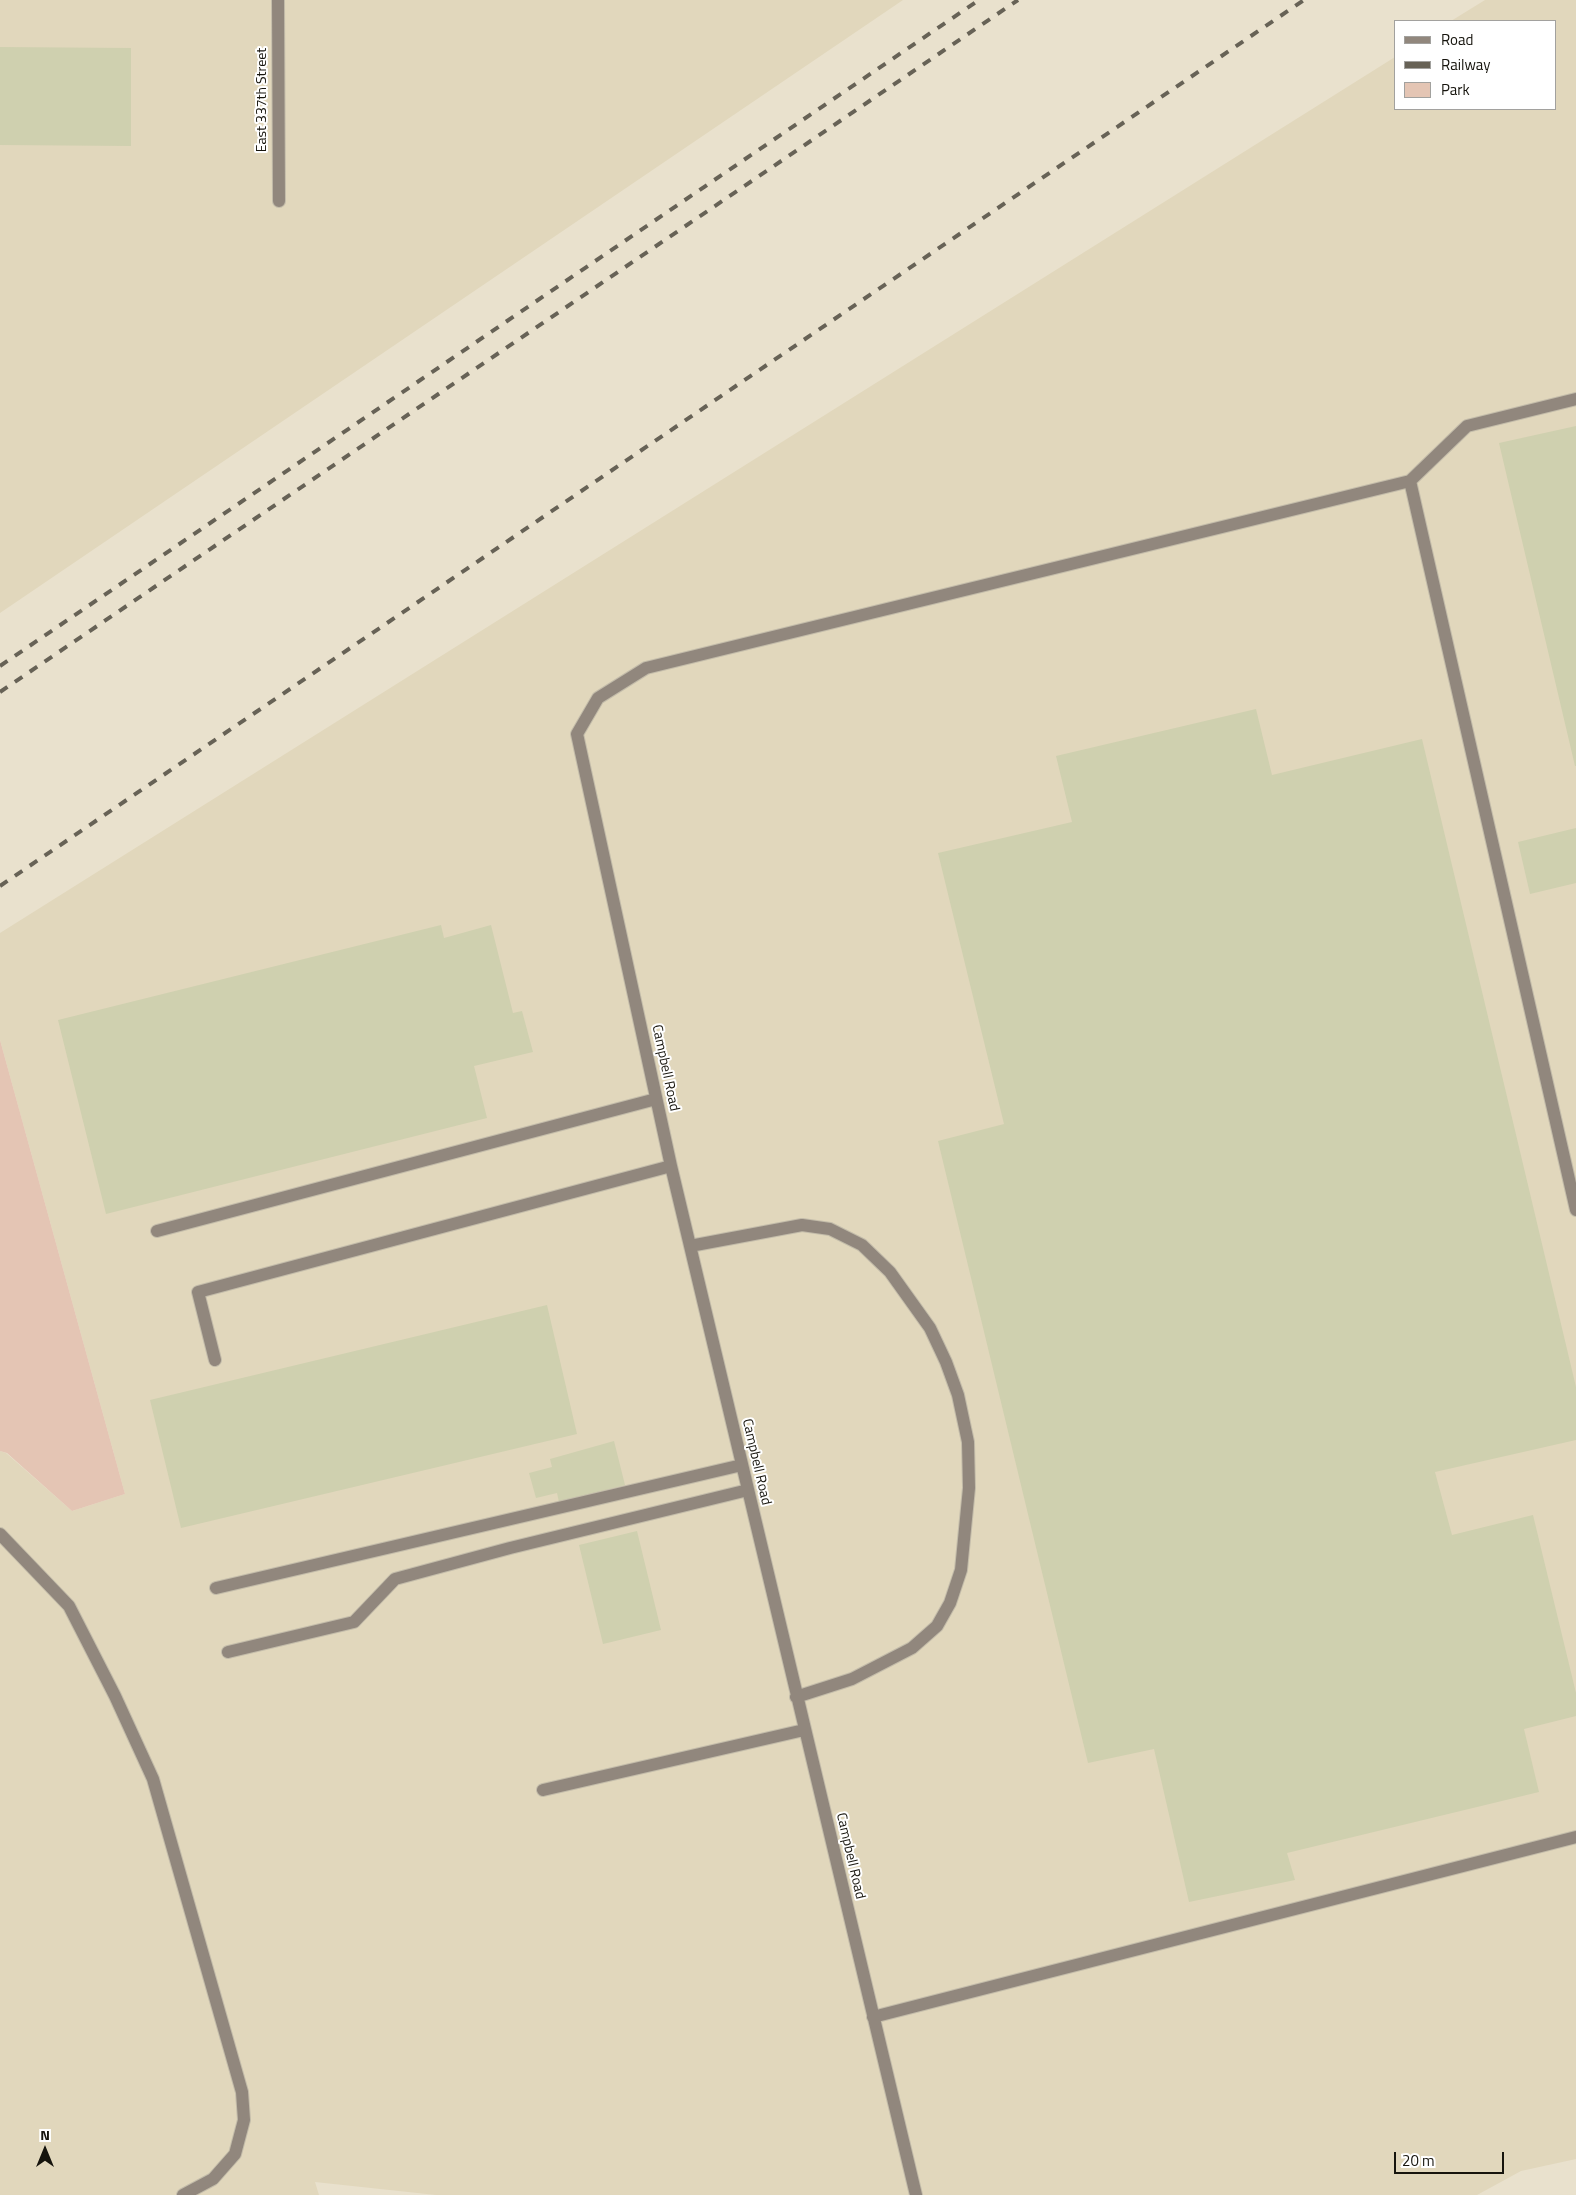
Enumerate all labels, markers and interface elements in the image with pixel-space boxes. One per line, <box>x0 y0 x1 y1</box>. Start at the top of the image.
legend <box>1394 20 1556 110</box>
text: Road <box>1441 28 1473 51</box>
street label: East 337th Street <box>255 48 271 152</box>
text: Railway <box>1441 53 1491 76</box>
text: Park <box>1441 78 1470 101</box>
street label: Campbell Road <box>648 1023 682 1113</box>
street label: Campbell Road <box>738 1417 774 1507</box>
street label: Campbell Road <box>832 1811 868 1901</box>
text: N <box>40 2124 50 2145</box>
north arrow <box>20 2125 70 2175</box>
scale bar <box>1396 2142 1506 2174</box>
text: 20 m <box>1402 2149 1435 2172</box>

